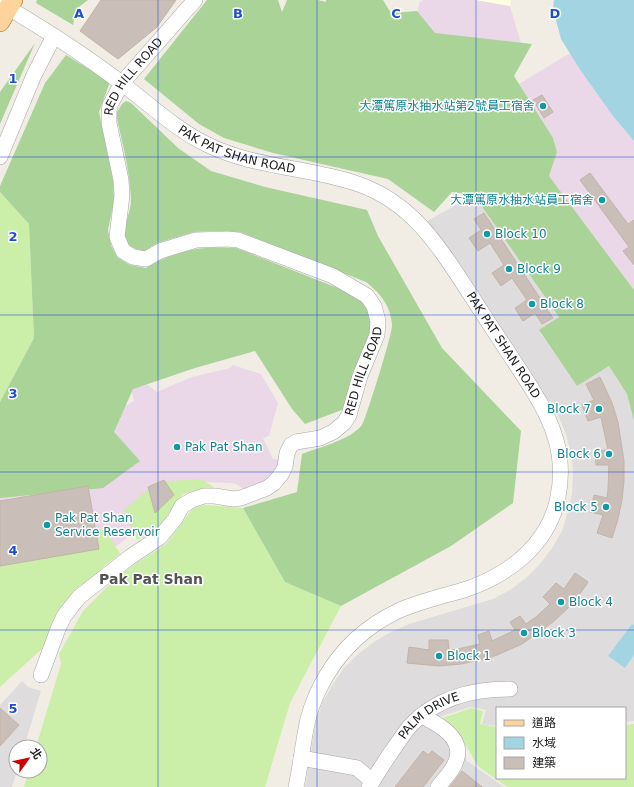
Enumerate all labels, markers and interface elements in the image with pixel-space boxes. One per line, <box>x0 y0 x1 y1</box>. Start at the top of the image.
text: A <box>74 6 84 21</box>
text: B <box>233 6 243 21</box>
text: C <box>391 6 401 21</box>
text: D <box>550 6 561 21</box>
street label: RED HILL ROAD <box>102 35 166 116</box>
text: 1 <box>8 71 18 86</box>
place label: 大潭篤原水抽水站第2號員工宿舍 <box>359 99 535 113</box>
marker: 大潭篤原水抽水站第2號員工宿舍 <box>538 101 548 111</box>
street label: PAK PAT SHAN ROAD <box>175 122 296 176</box>
place label: 大潭篤原水抽水站員工宿舍 <box>450 193 594 207</box>
marker: 大潭篤原水抽水站員工宿舍 <box>597 195 607 205</box>
place label: Block 10 <box>495 227 547 241</box>
text: 2 <box>8 229 18 244</box>
marker: Block 10 <box>482 229 492 239</box>
place label: Block 9 <box>517 262 561 276</box>
marker: Block 9 <box>504 264 514 274</box>
street label: PAK PAT SHAN ROAD <box>464 289 543 401</box>
place label: Block 8 <box>540 297 584 311</box>
marker: Block 8 <box>527 299 537 309</box>
street label: RED HILL ROAD <box>342 326 385 417</box>
text: 3 <box>8 386 18 401</box>
place label: Block 7 <box>547 402 591 416</box>
marker: Block 7 <box>594 404 604 414</box>
place label: Pak Pat Shan <box>185 440 263 454</box>
marker: Pak Pat Shan <box>172 442 182 452</box>
place label: Block 6 <box>557 447 601 461</box>
marker: Block 6 <box>604 449 614 459</box>
place label: Block 5 <box>554 500 598 514</box>
marker: Block 5 <box>601 502 611 512</box>
place label: Pak Pat Shan Service Reservoir <box>55 511 160 539</box>
marker: Pak Pat Shan Service Reservoir <box>42 520 52 530</box>
text: 4 <box>8 543 18 558</box>
district label: Pak Pat Shan <box>99 571 203 587</box>
place label: Block 4 <box>569 595 613 609</box>
marker: Block 4 <box>556 597 566 607</box>
place label: Block 3 <box>532 626 576 640</box>
marker: Block 3 <box>519 628 529 638</box>
place label: Block 1 <box>447 649 491 663</box>
marker: Block 1 <box>434 651 444 661</box>
street label: PALM DRIVE <box>395 689 461 742</box>
text: 5 <box>8 701 18 716</box>
legend <box>496 707 626 779</box>
text: 道路 <box>532 716 556 730</box>
text: 水域 <box>532 736 556 750</box>
north arrow <box>8 739 48 779</box>
text: 北 <box>28 746 44 762</box>
text: 建築 <box>532 756 556 770</box>

